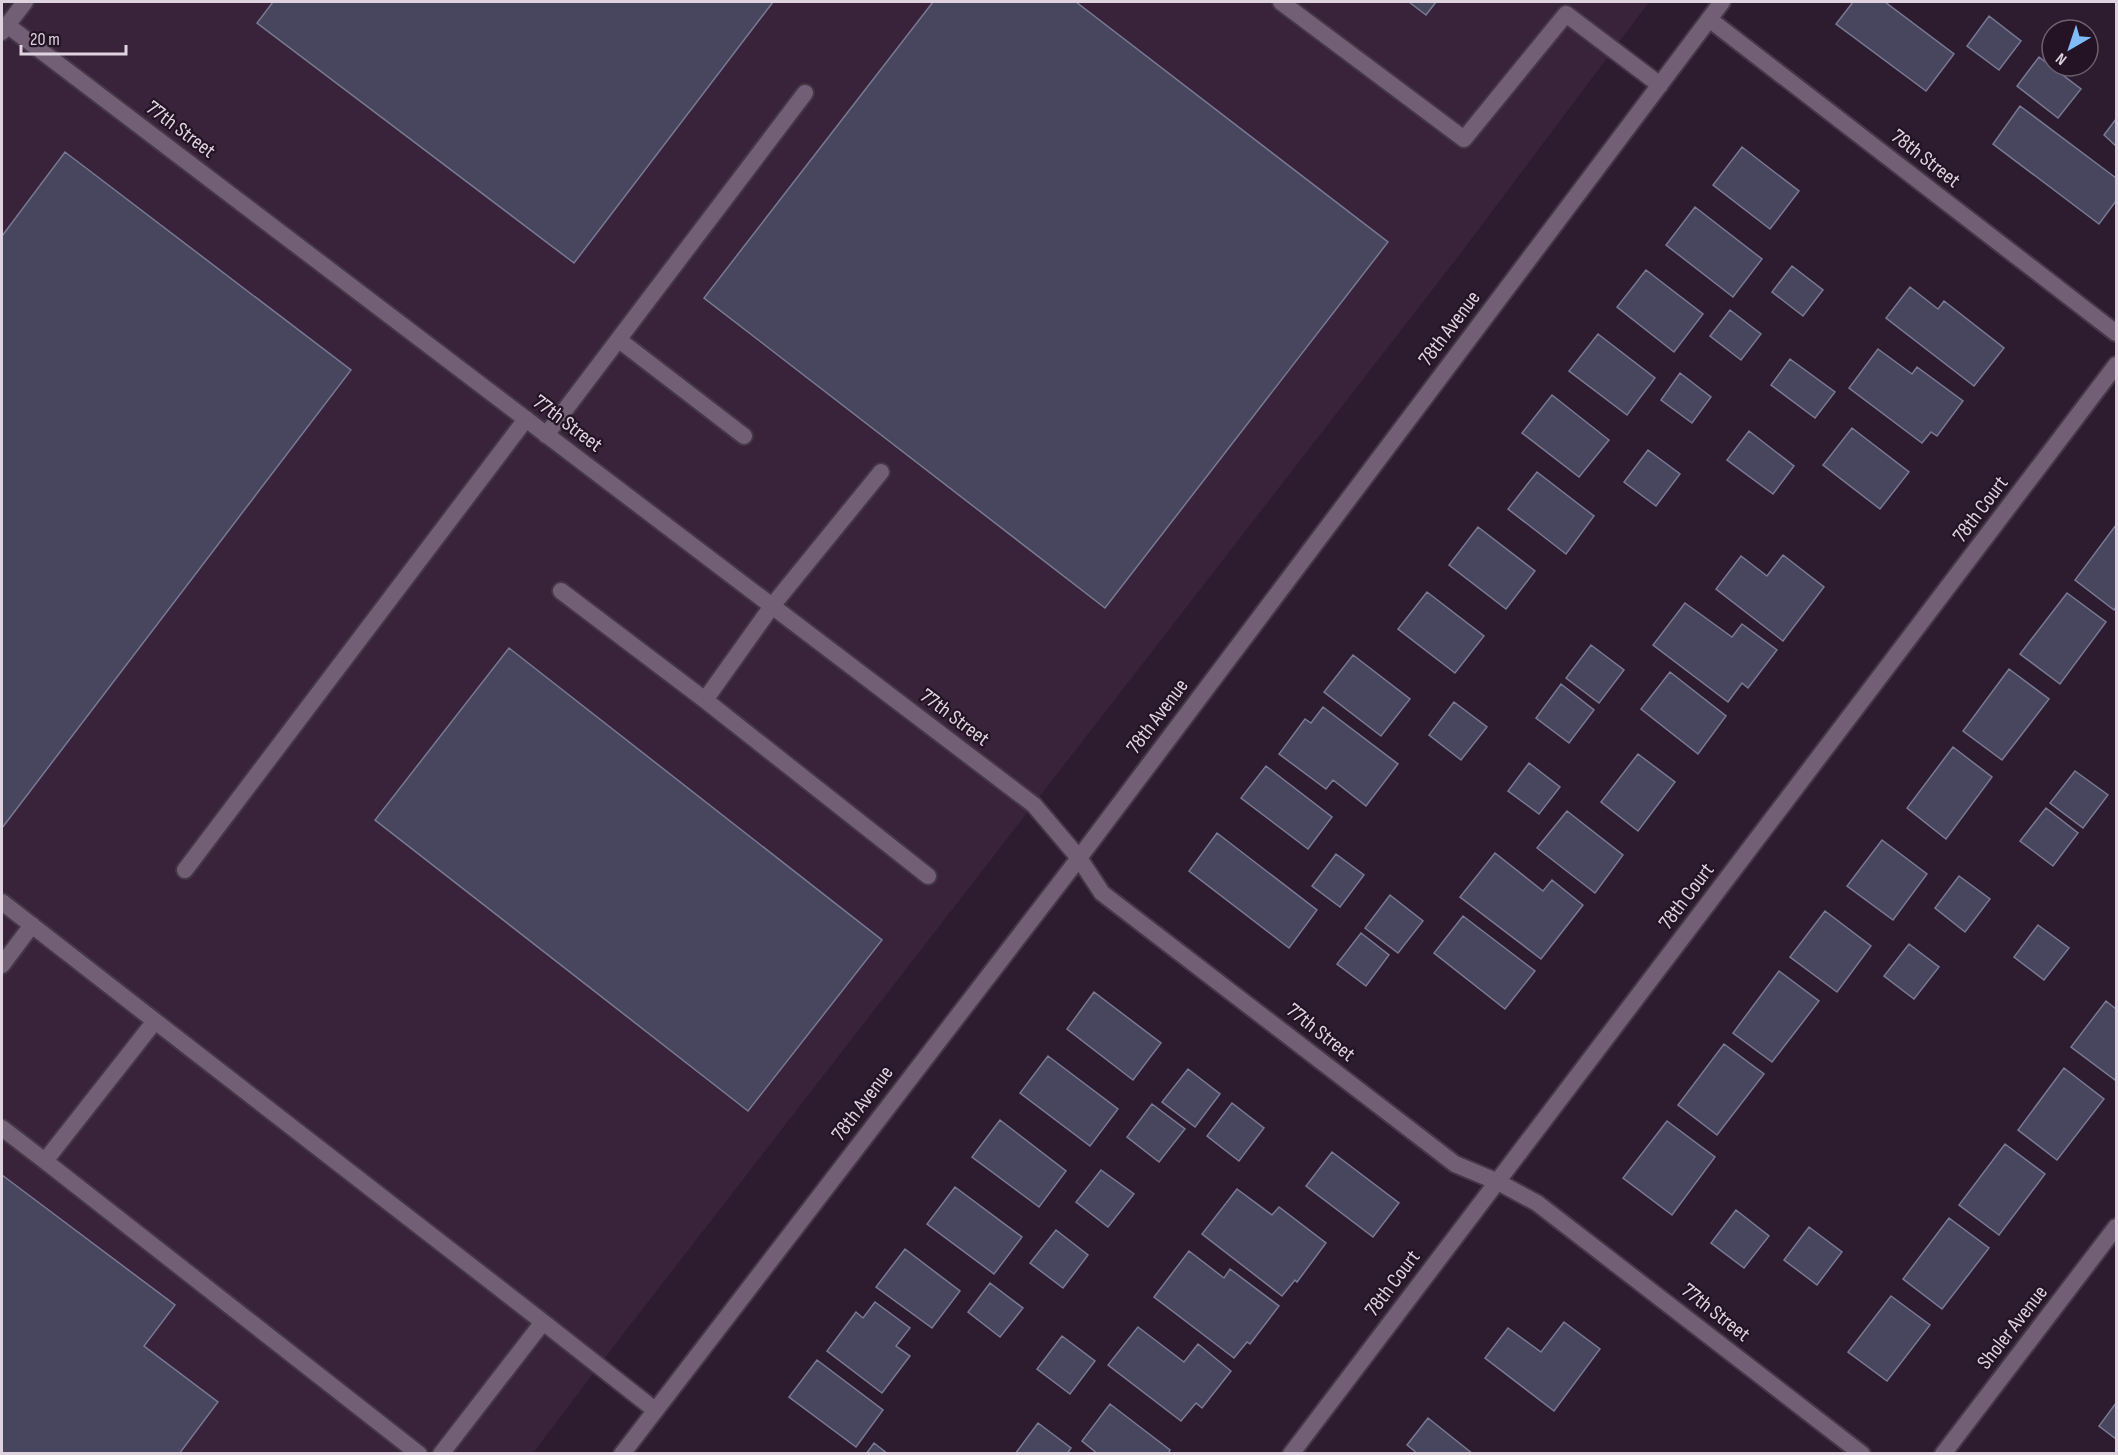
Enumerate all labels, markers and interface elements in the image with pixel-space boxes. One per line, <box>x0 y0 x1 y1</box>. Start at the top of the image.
scale bar <box>21 18 126 56</box>
north arrow <box>2040 18 2100 78</box>
text: 20 m <box>30 29 60 50</box>
text: N <box>2052 48 2071 69</box>
street label: 77th Street <box>141 95 220 163</box>
street label: 78th Street <box>1886 124 1965 193</box>
street label: 78th Avenue <box>1413 286 1486 371</box>
street label: 77th Street <box>528 389 607 457</box>
street label: 78th Court <box>1947 471 2013 547</box>
street label: 78th Avenue <box>1121 674 1194 759</box>
street label: 77th Street <box>915 683 994 751</box>
street label: 78th Court <box>1653 858 1719 934</box>
street label: 77th Street <box>1281 998 1360 1067</box>
street label: 78th Avenue <box>826 1061 899 1146</box>
street label: 78th Court <box>1359 1245 1425 1321</box>
street label: 77th Street <box>1676 1278 1755 1347</box>
street label: Sholer Avenue <box>1972 1280 2053 1374</box>

